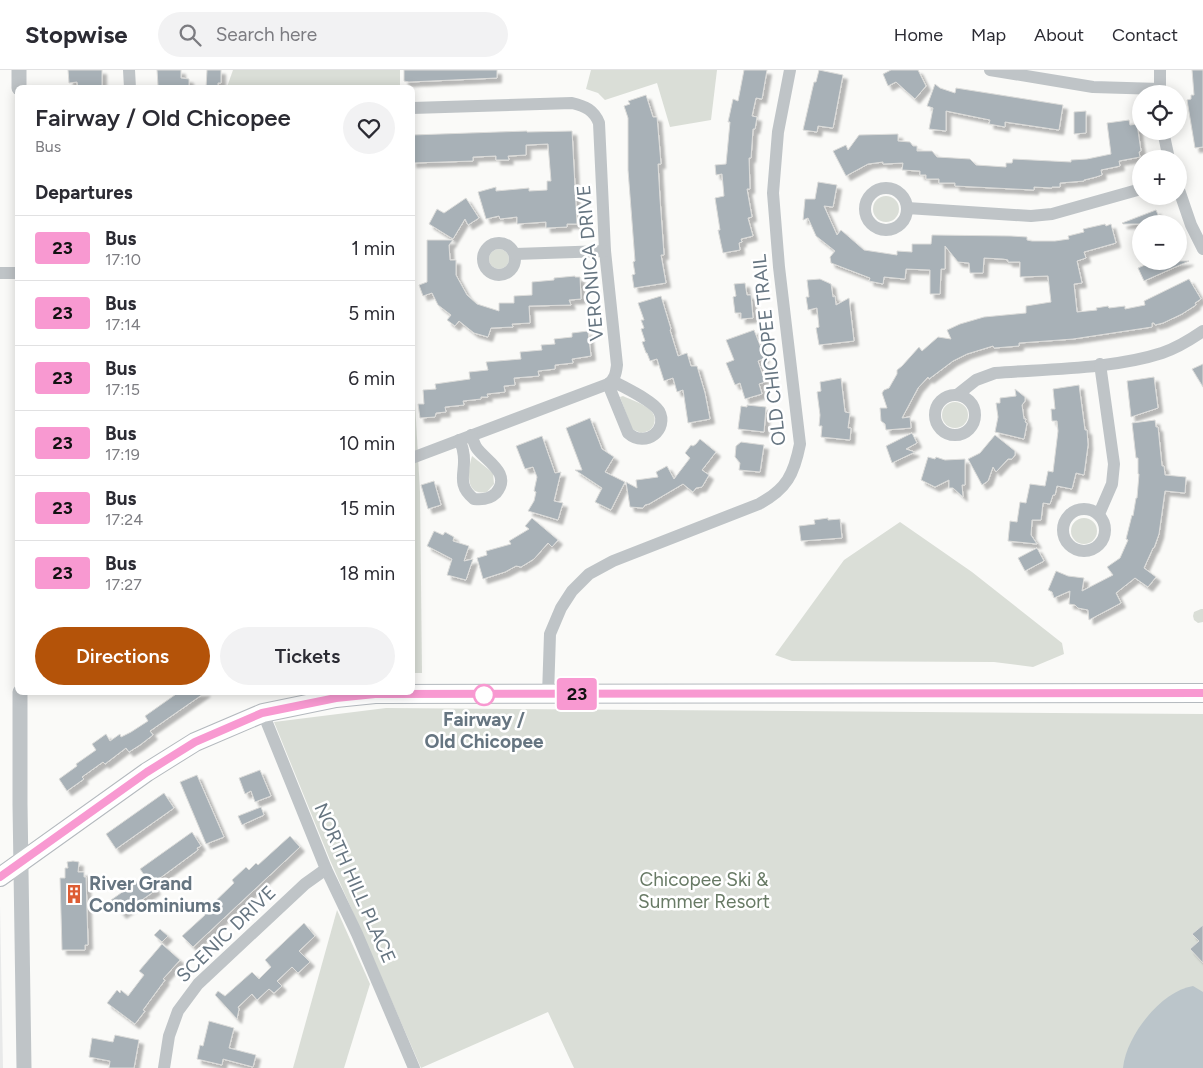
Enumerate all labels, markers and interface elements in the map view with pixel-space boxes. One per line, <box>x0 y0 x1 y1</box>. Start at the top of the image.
search box <box>158 12 508 57</box>
text: Stopwise <box>25 20 128 49</box>
icon: search <box>176 21 204 49</box>
text: Search here <box>216 23 317 46</box>
text: Home <box>894 24 943 46</box>
text: Map <box>971 24 1006 46</box>
text: About <box>1034 24 1084 46</box>
text: Contact <box>1112 24 1178 46</box>
map controls <box>1132 85 1187 270</box>
button: locate <box>1132 85 1187 140</box>
button: heart <box>343 102 395 154</box>
text: Fairway / Old Chicopee <box>35 103 291 132</box>
text: Bus <box>35 137 61 156</box>
button: + <box>1132 150 1187 205</box>
text: Departures <box>35 181 133 204</box>
street label: VERONICA DRIVE <box>572 184 608 342</box>
button: − <box>1132 215 1187 270</box>
text: Bus <box>105 227 136 250</box>
text: 23 <box>52 237 73 259</box>
text: 1 min <box>351 237 395 260</box>
text: 17:10 <box>105 250 141 269</box>
street label: OLD CHICOPEE TRAIL <box>747 253 790 447</box>
text: Bus <box>105 292 136 315</box>
text: 23 <box>52 302 73 324</box>
text: 5 min <box>348 302 395 325</box>
text: 17:14 <box>105 315 141 334</box>
text: Bus <box>105 357 136 380</box>
text: 23 <box>52 367 73 389</box>
text: 6 min <box>348 367 395 390</box>
text: 17:15 <box>105 380 140 399</box>
text: Bus <box>105 422 136 445</box>
text: 23 <box>52 432 73 454</box>
text: 10 min <box>339 432 395 455</box>
text: 17:19 <box>105 445 140 464</box>
text: Bus <box>105 487 136 510</box>
text: 23 <box>52 497 73 519</box>
text: 15 min <box>340 497 395 520</box>
text: 17:24 <box>105 510 143 529</box>
text: Bus <box>105 552 136 575</box>
text: 23 <box>52 562 73 584</box>
text: 18 min <box>340 562 395 585</box>
text: 17:27 <box>105 575 142 594</box>
button: Directions <box>35 627 210 685</box>
button: Tickets <box>220 627 395 685</box>
line badge: 23 <box>554 678 600 710</box>
text: 23 <box>567 683 587 705</box>
marker: Fairway / Old Chicopee <box>473 684 495 706</box>
place label: Fairway / Old Chicopee <box>425 708 544 753</box>
street label: NORTH HILL PLACE <box>309 799 401 967</box>
park label: Chicopee Ski & Summer Resort <box>638 868 770 913</box>
place label: River Grand Condominiums <box>89 872 221 917</box>
street label: SCENIC DRIVE <box>171 881 281 987</box>
building icon: River Grand Condominiums <box>63 883 85 905</box>

